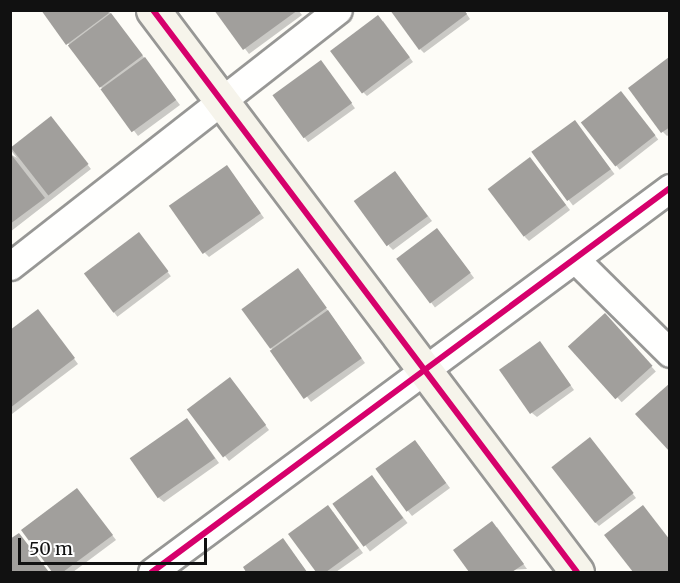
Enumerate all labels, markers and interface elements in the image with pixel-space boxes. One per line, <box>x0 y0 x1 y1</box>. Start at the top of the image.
scale bar <box>21 526 210 564</box>
text: 50 m <box>29 537 73 560</box>

